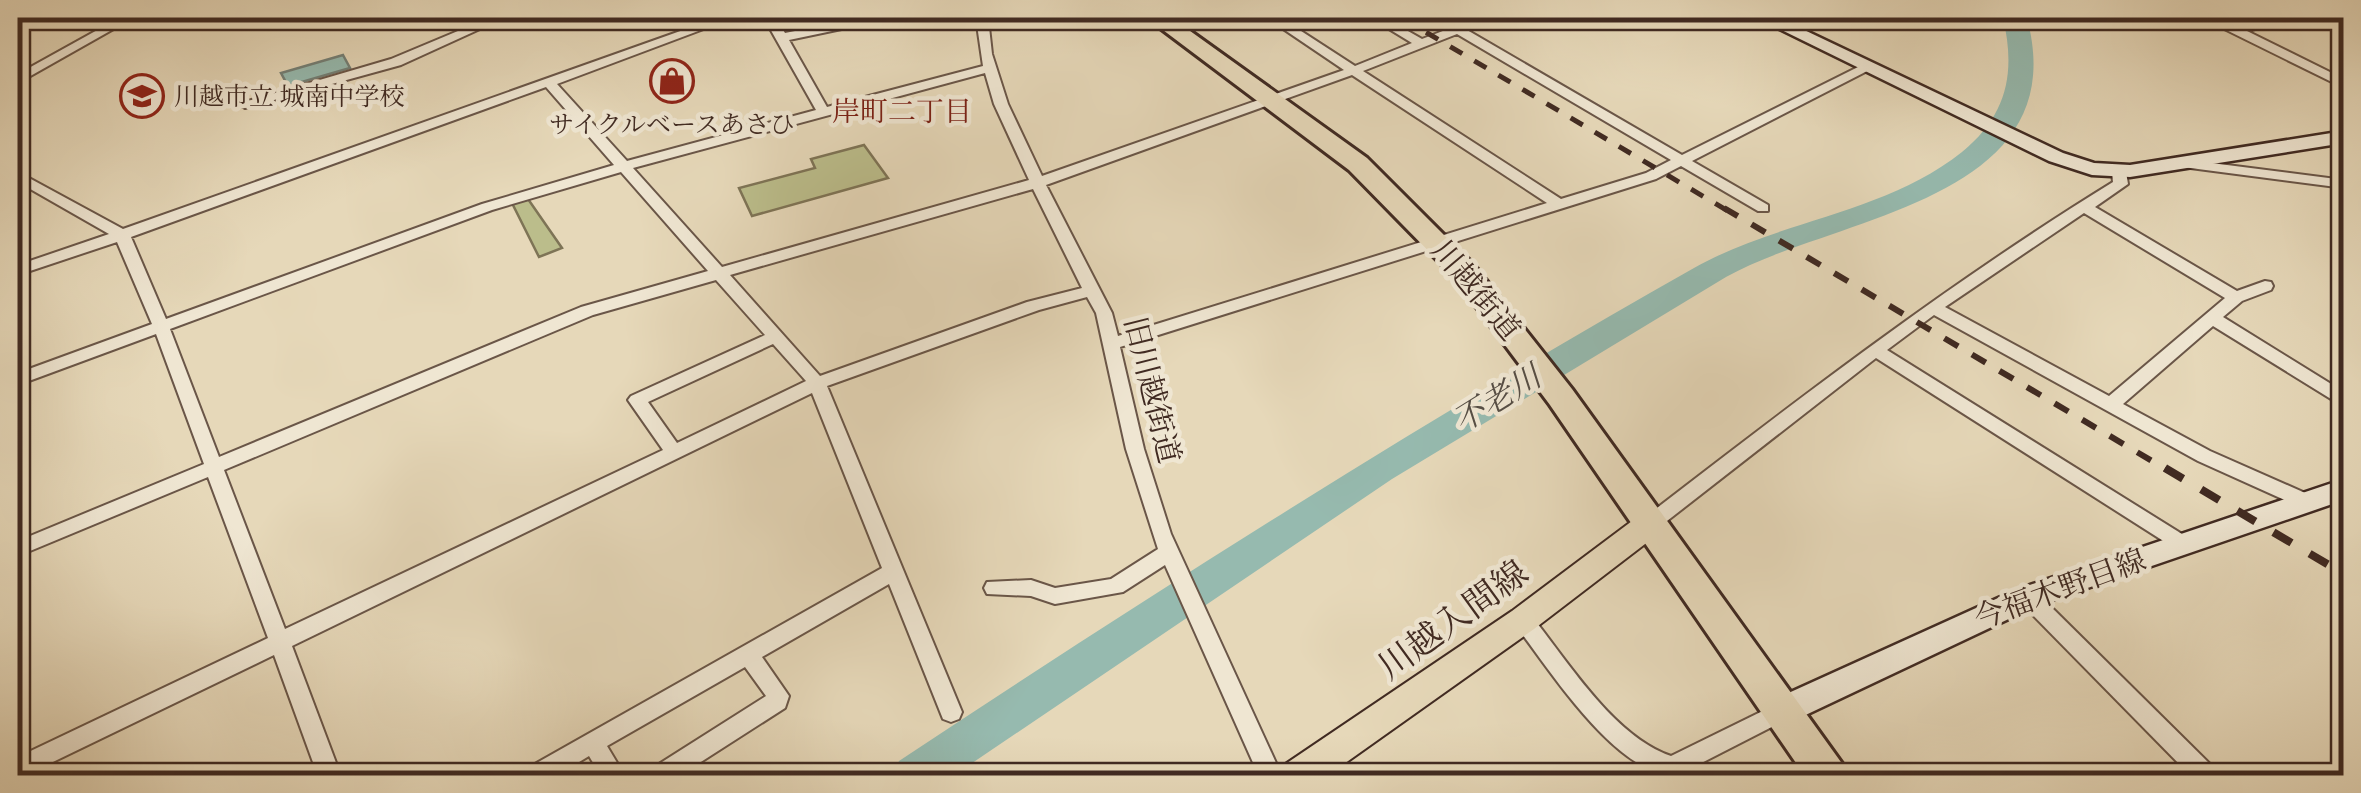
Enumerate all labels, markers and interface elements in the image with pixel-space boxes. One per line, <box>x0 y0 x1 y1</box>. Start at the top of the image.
shop icon: サイクルベースあさひ <box>649 58 695 104</box>
school or university icon: 川越市立 城南中学校 <box>119 73 165 119</box>
place label: 川越市立 城南中学校 <box>174 81 404 112</box>
district label: 岸町二丁目 <box>832 94 972 129</box>
place label: サイクルベースあさひ <box>549 109 795 140</box>
street label: 川越街道 <box>1424 232 1528 348</box>
street label: 旧川越街道 <box>1116 313 1188 467</box>
water label: 不老川 <box>1446 355 1551 441</box>
street label: 今福木野目線 <box>1969 541 2151 637</box>
street label: 川越入間線 <box>1370 551 1536 689</box>

